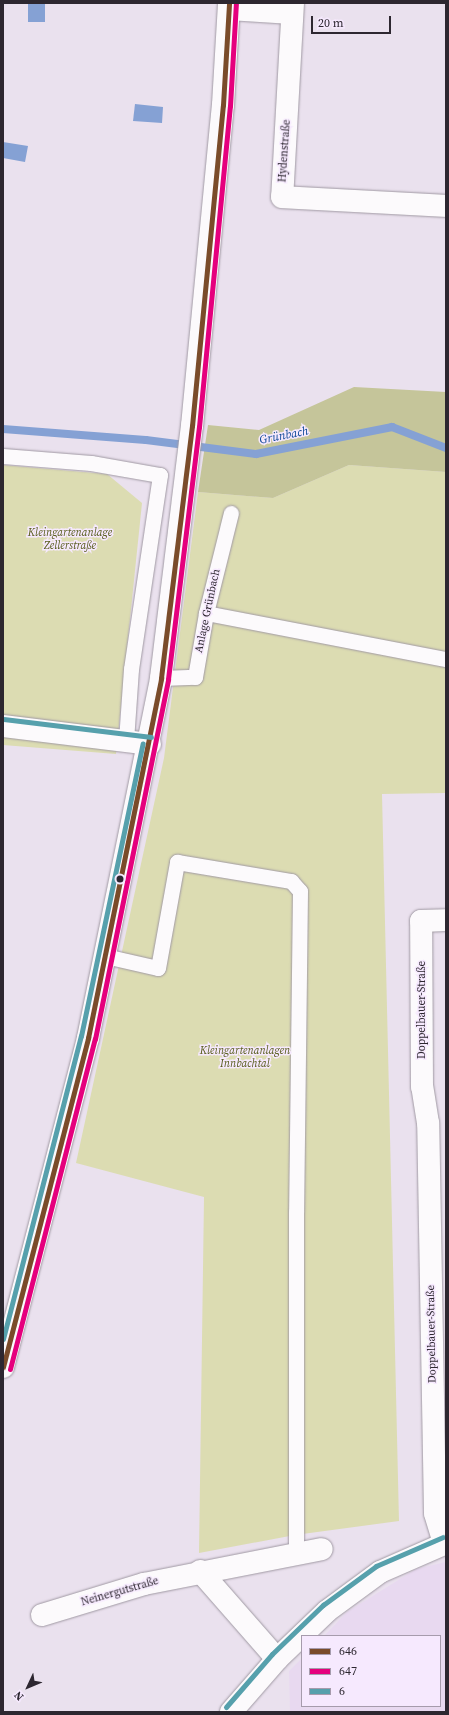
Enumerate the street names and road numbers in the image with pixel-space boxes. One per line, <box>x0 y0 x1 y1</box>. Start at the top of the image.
street label: Hydenstraße <box>276 119 294 183</box>
street label: Anlage Grünbach <box>193 568 223 654</box>
street label: Doppelbauer-Straße <box>415 961 429 1059</box>
street label: Doppelbauer-Straße <box>425 1285 439 1383</box>
street label: Neinergutstraße <box>80 1575 160 1609</box>

